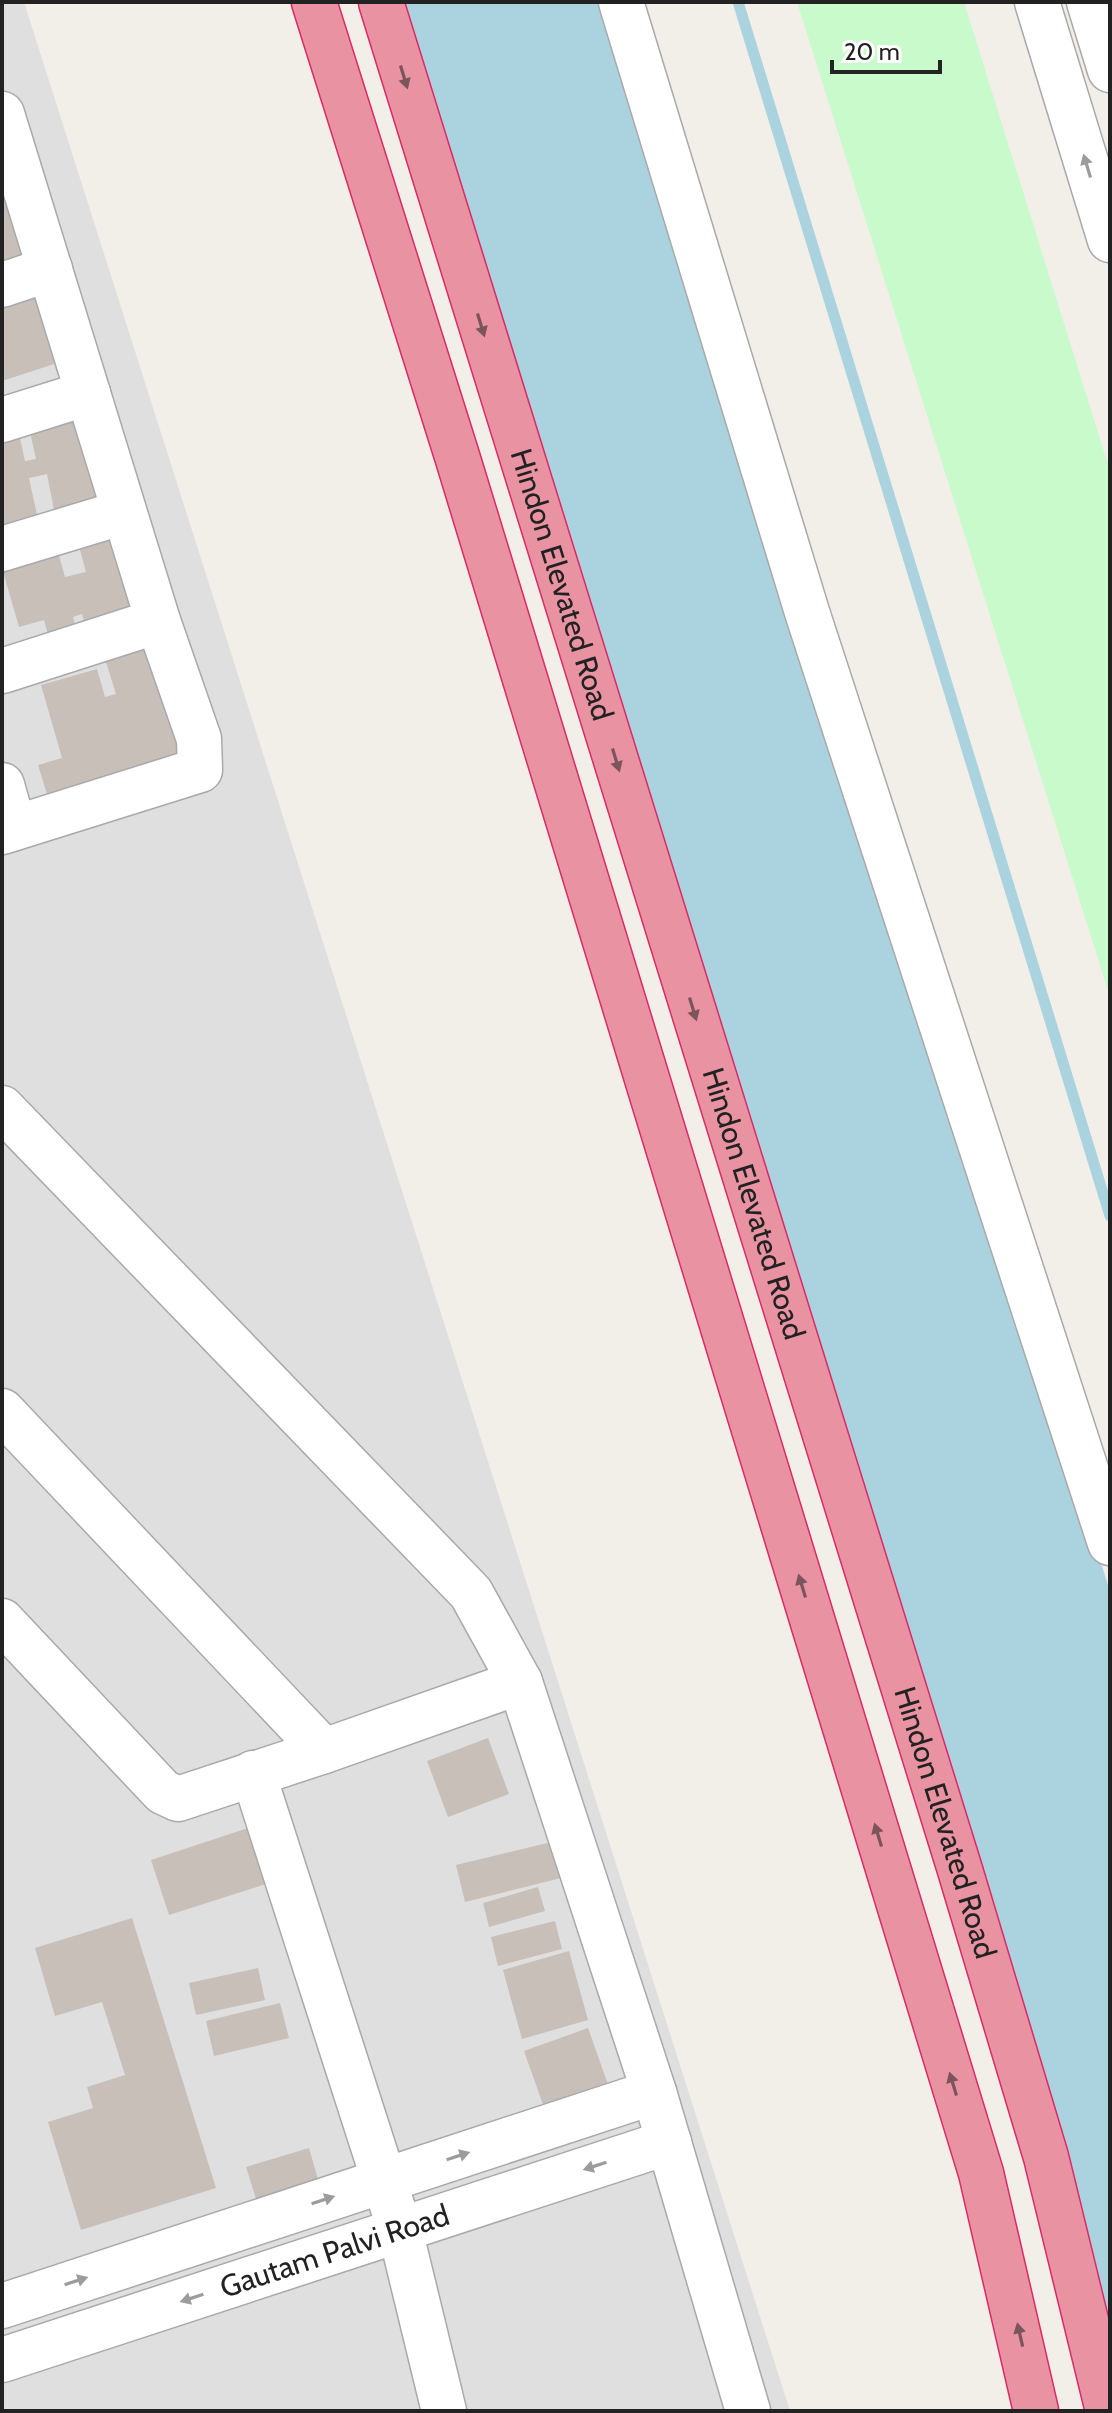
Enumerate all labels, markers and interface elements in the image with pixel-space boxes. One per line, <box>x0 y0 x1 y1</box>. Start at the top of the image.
scale bar <box>832 24 940 74</box>
text: 20 m <box>844 37 900 66</box>
one-way arrow <box>398 65 411 89</box>
one-way arrow <box>1080 153 1093 177</box>
one-way arrow <box>475 313 488 337</box>
street label: Hindon Elevated Road <box>503 444 622 725</box>
one-way arrow <box>610 749 623 773</box>
one-way arrow <box>687 997 700 1021</box>
street label: Hindon Elevated Road <box>694 1063 813 1344</box>
one-way arrow <box>795 1574 808 1598</box>
street label: Hindon Elevated Road <box>886 1682 1004 1963</box>
one-way arrow <box>871 1822 883 1846</box>
one-way arrow <box>946 2071 959 2095</box>
one-way arrow <box>446 2150 470 2162</box>
one-way arrow <box>582 2160 606 2173</box>
one-way arrow <box>311 2194 335 2206</box>
street label: Gautam Palvi Road <box>215 2196 454 2305</box>
one-way arrow <box>64 2275 88 2287</box>
one-way arrow <box>180 2292 204 2304</box>
one-way arrow <box>1013 2322 1026 2347</box>

